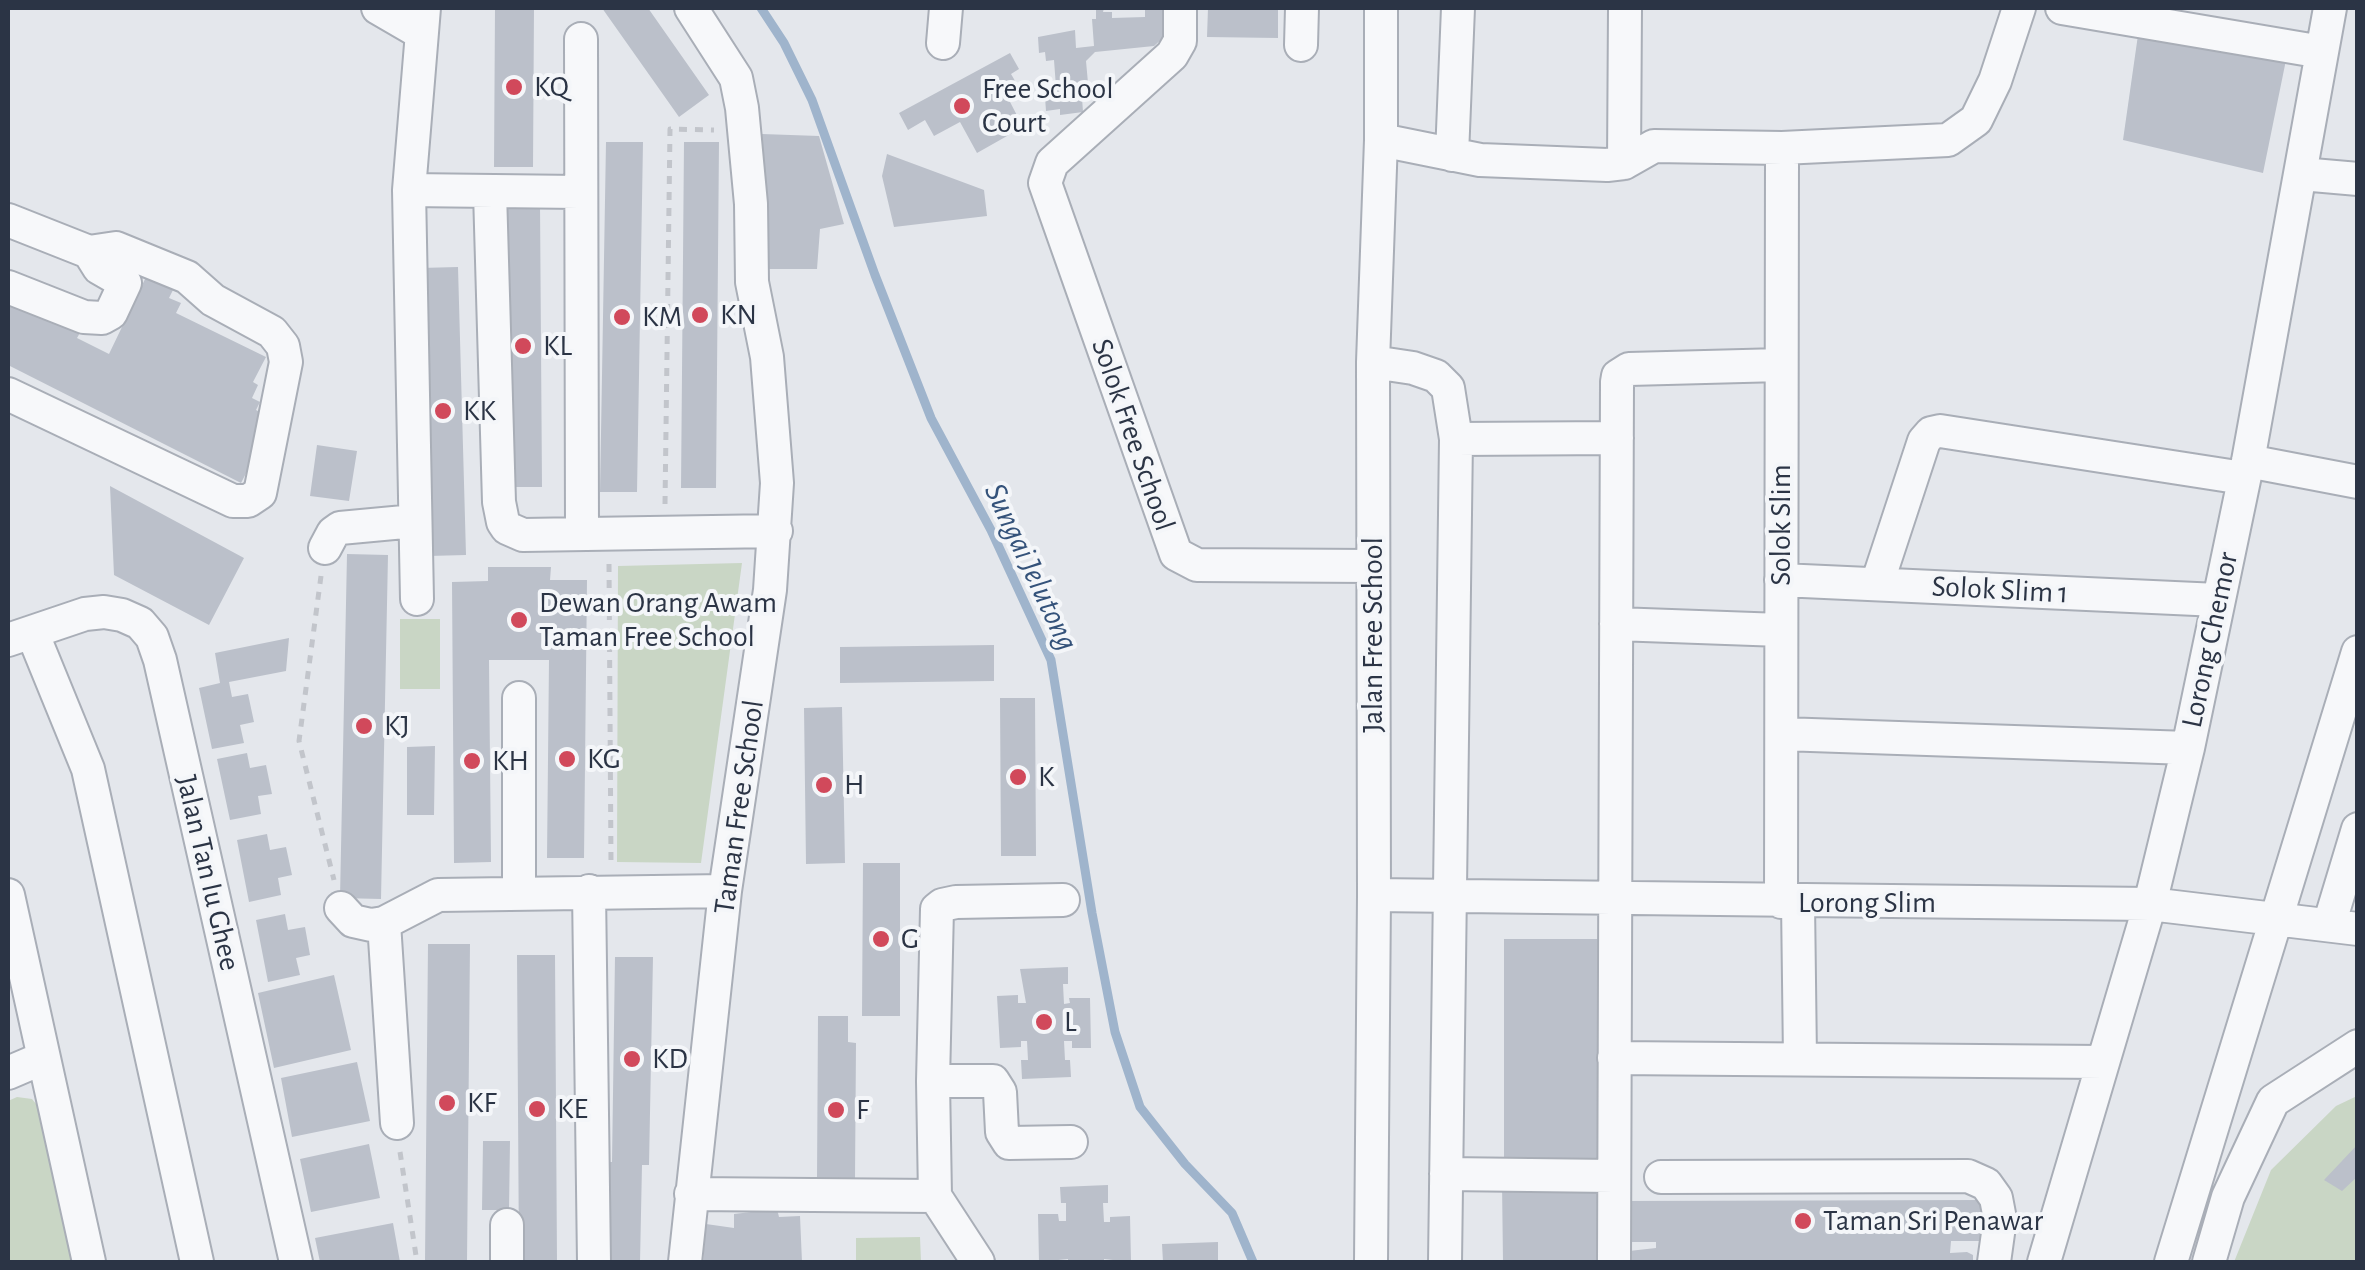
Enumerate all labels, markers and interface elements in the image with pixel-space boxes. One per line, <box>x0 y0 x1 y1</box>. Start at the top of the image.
place label: KQ <box>534 69 569 105</box>
place label: Free School Court <box>982 71 1114 142</box>
marker: KQ <box>503 76 525 98</box>
marker: Free School Court <box>951 95 973 117</box>
place label: KN <box>720 297 757 333</box>
place label: KM <box>642 299 682 335</box>
marker: KN <box>689 304 711 326</box>
marker: KM <box>611 306 633 328</box>
place label: KL <box>543 328 572 364</box>
street label: Solok Free School <box>1083 334 1183 536</box>
marker: KL <box>512 335 534 357</box>
place label: KK <box>463 393 496 429</box>
marker: KK <box>432 400 454 422</box>
street label: Solok Slim <box>1763 464 1799 586</box>
water label: Sungai Jelutong <box>975 477 1087 657</box>
street label: Jalan Free School <box>1355 537 1391 733</box>
street label: Lorong Chemor <box>2174 549 2246 731</box>
street label: Solok Slim 1 <box>1931 568 2069 612</box>
place label: Dewan Orang Awam Taman Free School <box>539 585 777 656</box>
marker: Dewan Orang Awam Taman Free School <box>508 609 530 631</box>
street label: Taman Free School <box>706 698 772 916</box>
place label: KJ <box>384 708 410 744</box>
marker: KJ <box>353 715 375 737</box>
place label: KG <box>587 741 621 777</box>
place label: KH <box>492 743 529 779</box>
marker: KG <box>556 748 578 770</box>
marker: KH <box>461 750 483 772</box>
place label: K <box>1038 759 1054 795</box>
marker: K <box>1007 766 1029 788</box>
place label: H <box>844 767 865 803</box>
street label: Jalan Tan Iu Ghee <box>168 772 248 974</box>
marker: H <box>813 774 835 796</box>
street label: Lorong Slim <box>1798 885 1936 921</box>
place label: G <box>901 921 919 957</box>
marker: G <box>870 928 892 950</box>
place label: L <box>1064 1004 1076 1040</box>
marker: L <box>1033 1011 1055 1033</box>
place label: KD <box>652 1041 688 1077</box>
marker: KD <box>621 1048 643 1070</box>
place label: KF <box>467 1085 496 1121</box>
place label: KE <box>557 1091 588 1127</box>
marker: KF <box>436 1092 458 1114</box>
place label: F <box>856 1092 869 1128</box>
marker: KE <box>526 1098 548 1120</box>
marker: F <box>825 1099 847 1121</box>
place label: Taman Sri Penawar <box>1823 1203 2043 1239</box>
marker: Taman Sri Penawar <box>1792 1210 1814 1232</box>

